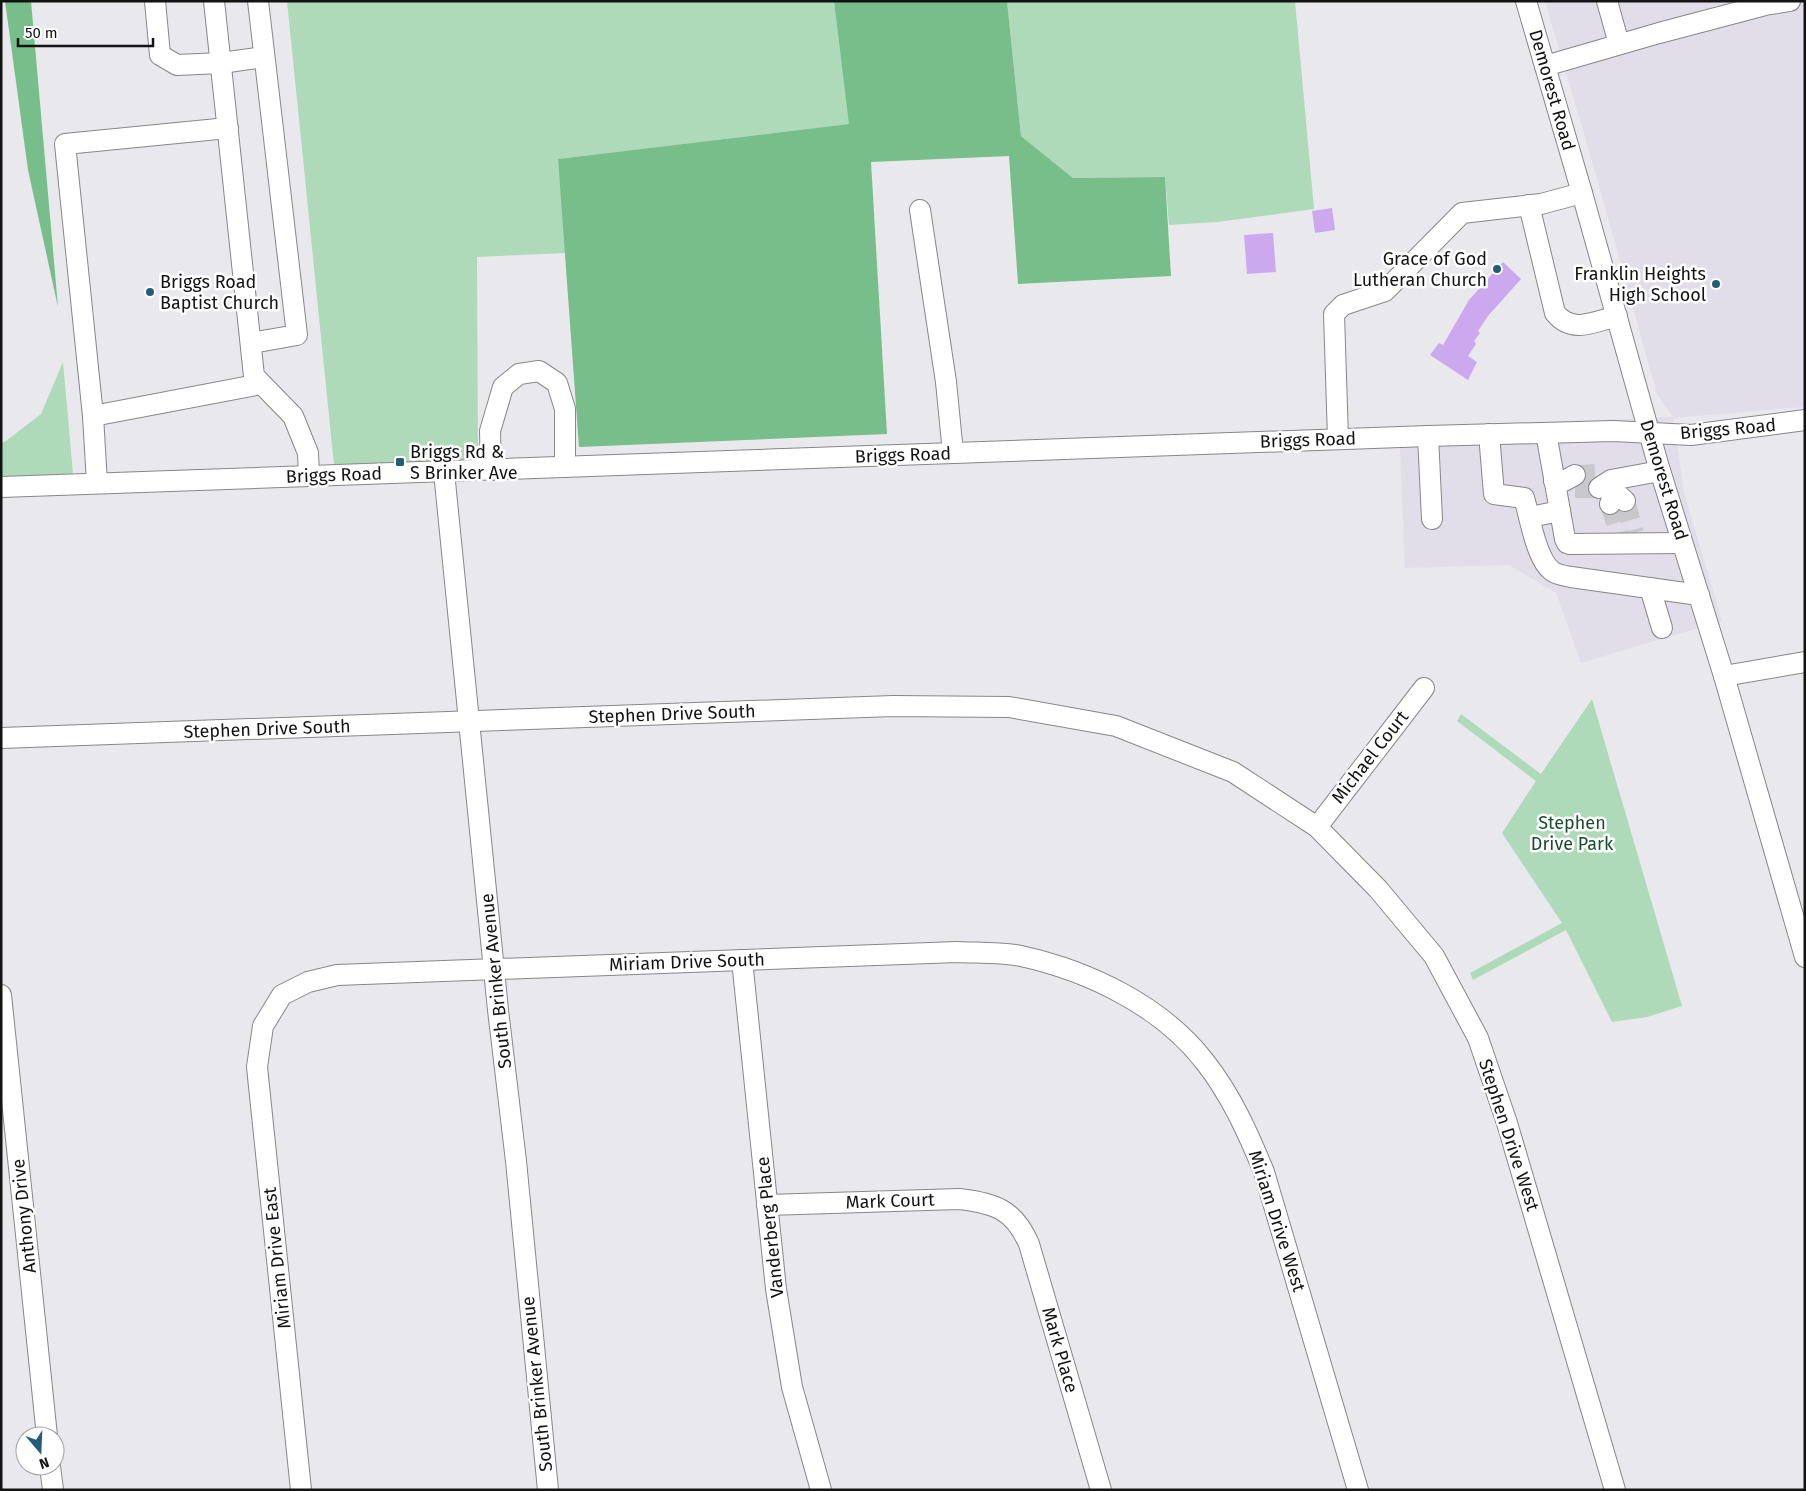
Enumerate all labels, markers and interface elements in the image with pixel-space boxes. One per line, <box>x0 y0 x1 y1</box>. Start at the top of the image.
scale bar <box>18 15 152 47</box>
text: 50 m <box>25 24 58 42</box>
street label: Demorest Road <box>1524 27 1580 153</box>
place label: Grace of God Lutheran Church <box>1353 248 1487 291</box>
marker: Grace of God Lutheran Church <box>1491 263 1503 275</box>
place label: Franklin Heights High School <box>1574 263 1706 306</box>
place label: Briggs Road Baptist Church <box>160 271 279 314</box>
marker: Franklin Heights High School <box>1710 278 1722 290</box>
marker: Briggs Road Baptist Church <box>144 286 156 298</box>
street label: Briggs Road <box>1679 414 1777 444</box>
street label: Demorest Road <box>1635 417 1693 543</box>
street label: Briggs Road <box>1260 427 1356 453</box>
place label: Briggs Rd & S Brinker Ave <box>410 441 518 484</box>
street label: Briggs Road <box>855 442 951 468</box>
marker: Briggs Rd & S Brinker Ave <box>394 456 406 468</box>
street label: Briggs Road <box>286 462 382 488</box>
street label: Stephen Drive South <box>588 700 756 728</box>
street label: Michael Court <box>1327 706 1413 808</box>
street label: Stephen Drive South <box>183 715 351 743</box>
park label: Stephen Drive Park <box>1531 812 1614 855</box>
street label: South Brinker Avenue <box>476 892 516 1070</box>
street label: Miriam Drive South <box>609 948 765 976</box>
street label: Stephen Drive West <box>1474 1056 1544 1214</box>
street label: Miriam Drive West <box>1244 1147 1310 1295</box>
street label: Vanderberg Place <box>752 1155 788 1299</box>
street label: Anthony Drive <box>7 1158 41 1274</box>
street label: Miriam Drive East <box>259 1186 295 1330</box>
street label: Mark Court <box>845 1188 935 1214</box>
street label: South Brinker Avenue <box>517 1295 557 1473</box>
street label: Mark Place <box>1037 1305 1083 1395</box>
north arrow <box>15 1426 65 1476</box>
text: N <box>37 1453 51 1472</box>

